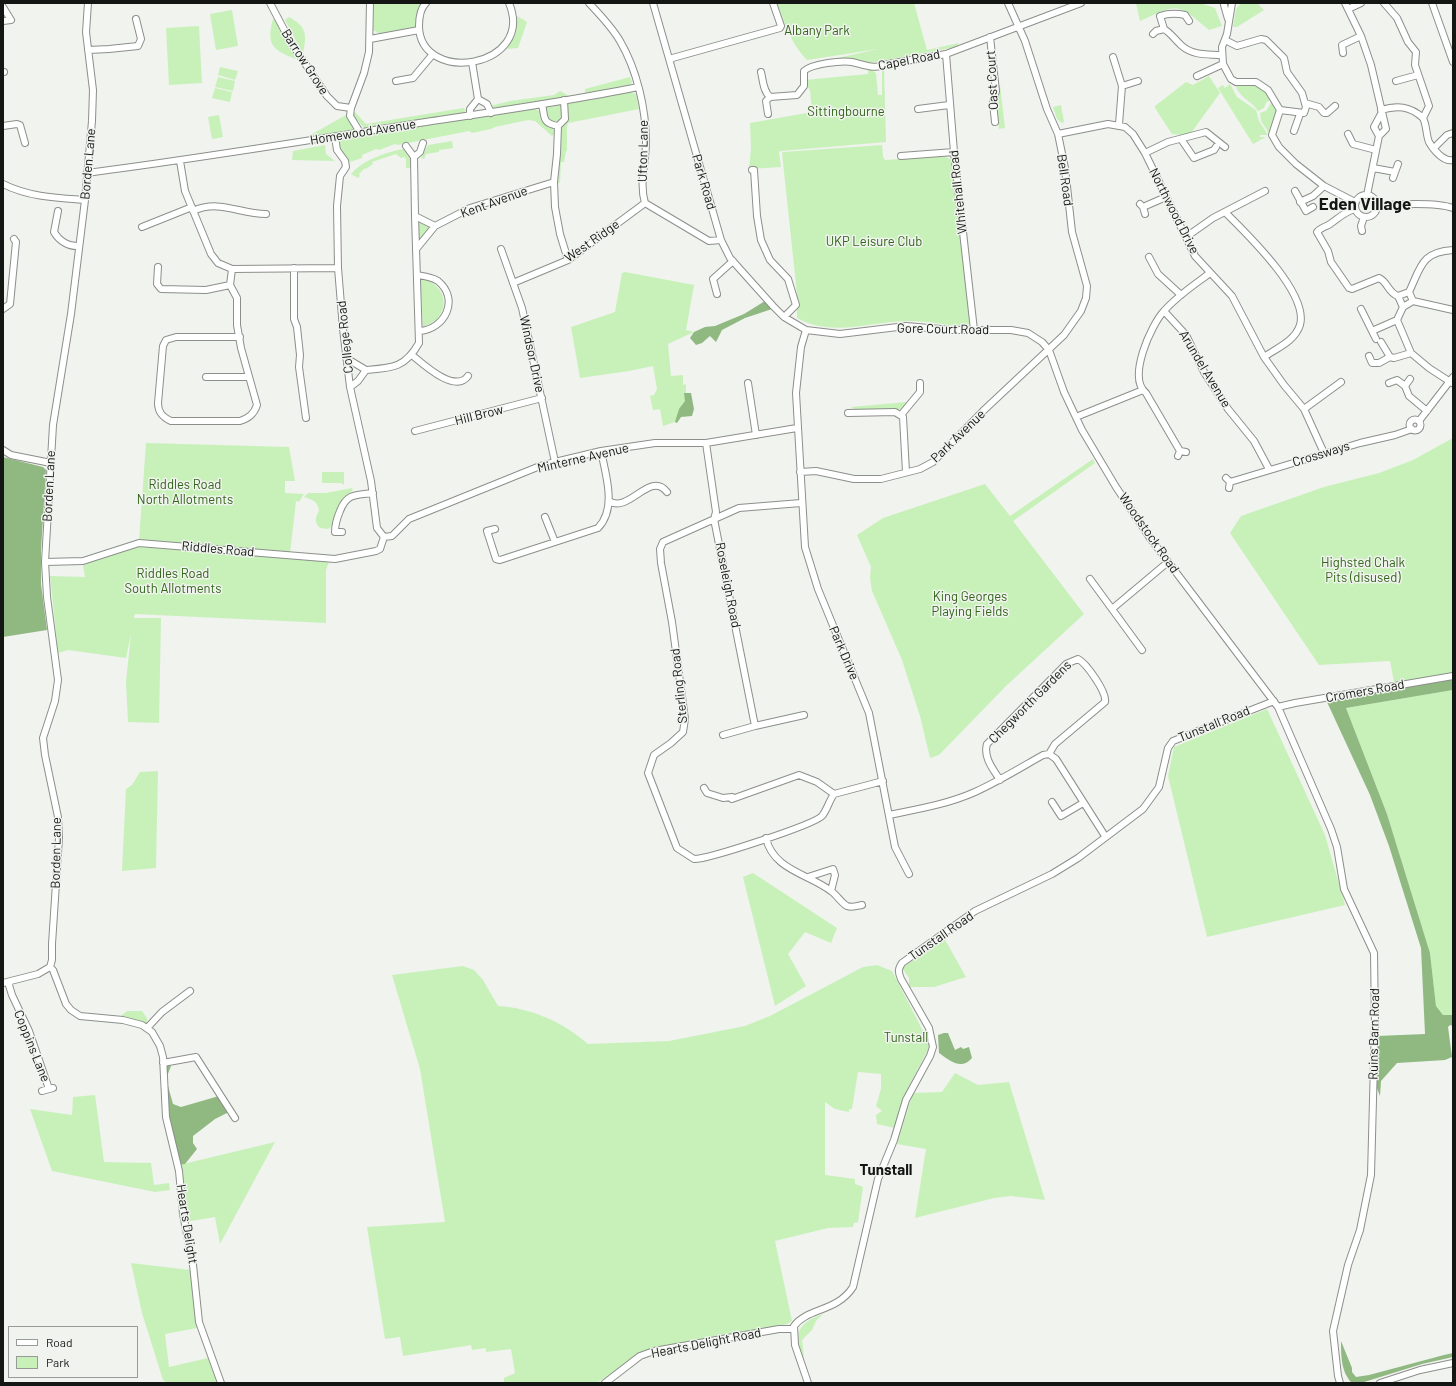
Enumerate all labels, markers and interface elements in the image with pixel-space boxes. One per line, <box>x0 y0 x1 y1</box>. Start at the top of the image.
park label: Albany Park <box>784 23 850 39</box>
street label: Barrow Grove <box>278 26 332 98</box>
street label: Capel Road <box>877 46 941 74</box>
street label: Oast Court <box>983 50 1001 110</box>
park label: Sittingbourne <box>807 104 885 120</box>
street label: Homewood Avenue <box>309 116 417 148</box>
street label: Ufton Lane <box>635 120 651 182</box>
street label: Borden Lane <box>77 128 99 200</box>
street label: Whitehall Road <box>946 149 970 235</box>
street label: Park Road <box>689 153 719 211</box>
street label: Bell Road <box>1054 153 1076 207</box>
street label: Northwood Drive <box>1146 165 1202 257</box>
street label: Kent Avenue <box>458 183 530 221</box>
district label: Eden Village <box>1319 194 1411 214</box>
street label: West Ridge <box>562 216 622 266</box>
park label: UKP Leisure Club <box>826 234 922 250</box>
street label: College Road <box>333 300 357 374</box>
street label: Windsor Drive <box>516 314 548 394</box>
street label: Gore Court Road <box>897 320 989 338</box>
street label: Arundel Avenue <box>1176 328 1234 410</box>
street label: Hill Brow <box>453 401 505 429</box>
street label: Park Avenue <box>928 406 988 466</box>
street label: Crossways <box>1290 438 1352 470</box>
street label: Minterne Avenue <box>536 440 630 476</box>
street label: Borden Lane <box>39 450 59 522</box>
park label: Riddles Road North Allotments <box>137 477 233 508</box>
street label: Woodstock Road <box>1116 490 1182 576</box>
street label: Riddles Road <box>181 538 255 560</box>
street label: Roseleigh Road <box>712 541 744 629</box>
park label: Highsted Chalk Pits (disused) <box>1321 555 1405 586</box>
park label: Riddles Road South Allotments <box>124 566 222 597</box>
park label: King Georges Playing Fields <box>931 589 1009 620</box>
street label: Park Drive <box>826 624 862 682</box>
street label: Sterling Road <box>667 648 691 724</box>
street label: Chegworth Gardens <box>985 657 1075 747</box>
street label: Cromers Road <box>1324 676 1406 706</box>
street label: Tunstall Road <box>1176 703 1252 745</box>
street label: Borden Lane <box>48 817 64 889</box>
street label: Tunstall Road <box>906 908 976 964</box>
street label: Ruins Barn Road <box>1365 988 1383 1080</box>
street label: Coppins Lane <box>10 1008 54 1084</box>
park label: Tunstall <box>884 1030 928 1046</box>
district label: Tunstall <box>860 1161 912 1179</box>
street label: Hearts Delight <box>173 1183 201 1265</box>
street label: Hearts Delight Road <box>650 1325 762 1361</box>
legend <box>8 1326 138 1378</box>
text: Road <box>46 1335 73 1349</box>
text: Park <box>46 1355 70 1369</box>

